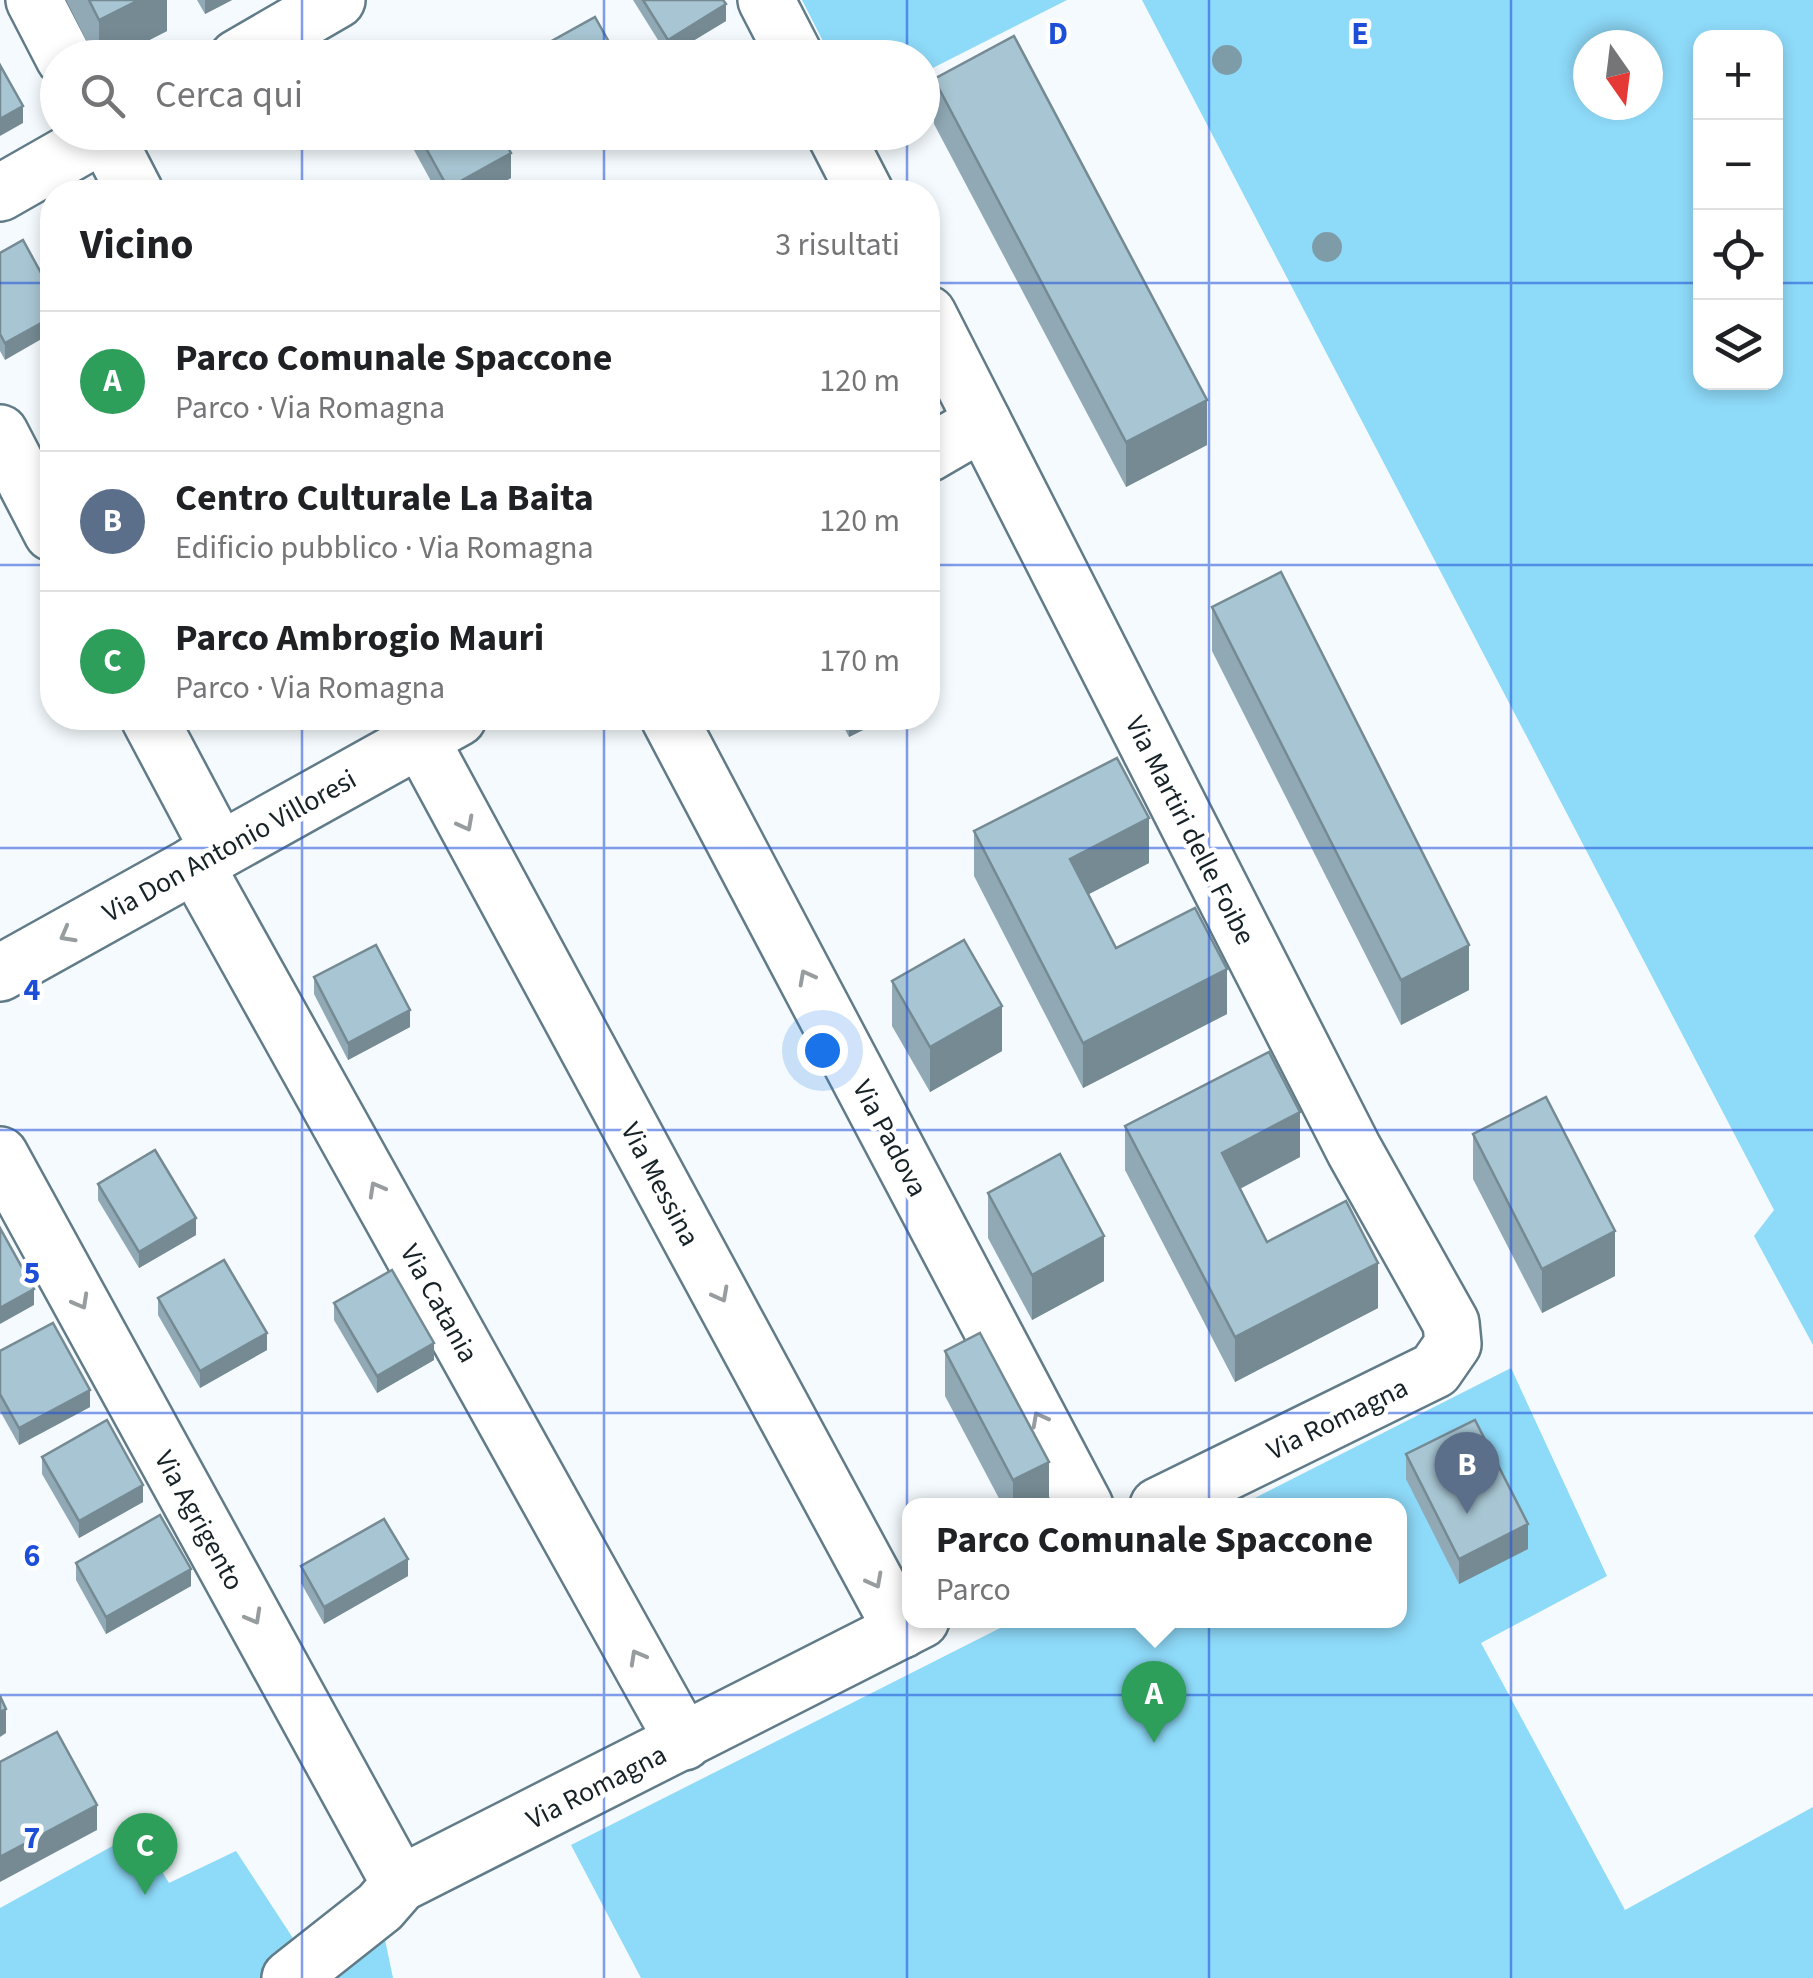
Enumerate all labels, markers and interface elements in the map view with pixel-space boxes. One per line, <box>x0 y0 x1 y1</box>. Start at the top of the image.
text: D <box>1048 11 1068 57</box>
text: E <box>1351 11 1369 57</box>
north arrow <box>1573 30 1663 120</box>
map controls <box>1693 30 1783 390</box>
button: + <box>1693 30 1783 120</box>
search box <box>40 40 940 150</box>
icon: search <box>75 68 130 123</box>
text: Cerca qui <box>155 68 303 122</box>
button: − <box>1693 120 1783 210</box>
button: locate <box>1693 210 1783 300</box>
text: Vicino <box>80 215 194 275</box>
text: 3 risultati <box>775 222 900 268</box>
button: layers <box>1693 300 1783 390</box>
text: Parco Comunale Spaccone <box>175 331 612 385</box>
text: A <box>103 358 122 404</box>
text: 120 m <box>819 358 900 404</box>
text: Parco · Via Romagna <box>175 385 445 431</box>
text: Centro Culturale La Baita <box>175 471 594 525</box>
text: B <box>103 498 122 544</box>
text: 120 m <box>819 498 900 544</box>
text: Edificio pubblico · Via Romagna <box>175 525 594 571</box>
text: Parco Ambrogio Mauri <box>175 611 544 665</box>
text: C <box>103 638 122 684</box>
text: 170 m <box>819 638 900 684</box>
text: Parco · Via Romagna <box>175 665 445 711</box>
street label: Via Martiri delle Foibe <box>1115 709 1265 952</box>
street label: Via Don Antonio Villoresi <box>95 759 364 932</box>
one-way arrow <box>454 814 473 832</box>
one-way arrow <box>60 923 78 943</box>
text: 4 <box>24 967 41 1013</box>
one-way arrow <box>799 969 818 988</box>
your location <box>797 1025 848 1076</box>
street label: Via Padova <box>843 1073 938 1204</box>
street label: Via Messina <box>611 1115 709 1253</box>
one-way arrow <box>369 1182 389 1200</box>
street label: Via Catania <box>390 1237 488 1370</box>
text: 5 <box>24 1250 40 1296</box>
one-way arrow <box>708 1284 728 1302</box>
one-way arrow <box>68 1291 88 1309</box>
street label: Via Romagna <box>1260 1367 1415 1470</box>
one-way arrow <box>1032 1412 1051 1430</box>
pin: B <box>1434 1432 1500 1514</box>
street label: Via Agrigento <box>144 1443 254 1598</box>
popup <box>902 1498 1407 1628</box>
text: Parco Comunale Spaccone <box>936 1513 1373 1567</box>
text: 6 <box>24 1533 40 1579</box>
text: Parco <box>936 1567 1011 1613</box>
one-way arrow <box>863 1570 883 1588</box>
one-way arrow <box>241 1607 261 1625</box>
one-way arrow <box>629 1650 649 1668</box>
pin: A <box>1122 1660 1186 1743</box>
street label: Via Romagna <box>519 1734 674 1839</box>
pin: C <box>112 1812 178 1895</box>
text: 7 <box>24 1815 40 1861</box>

